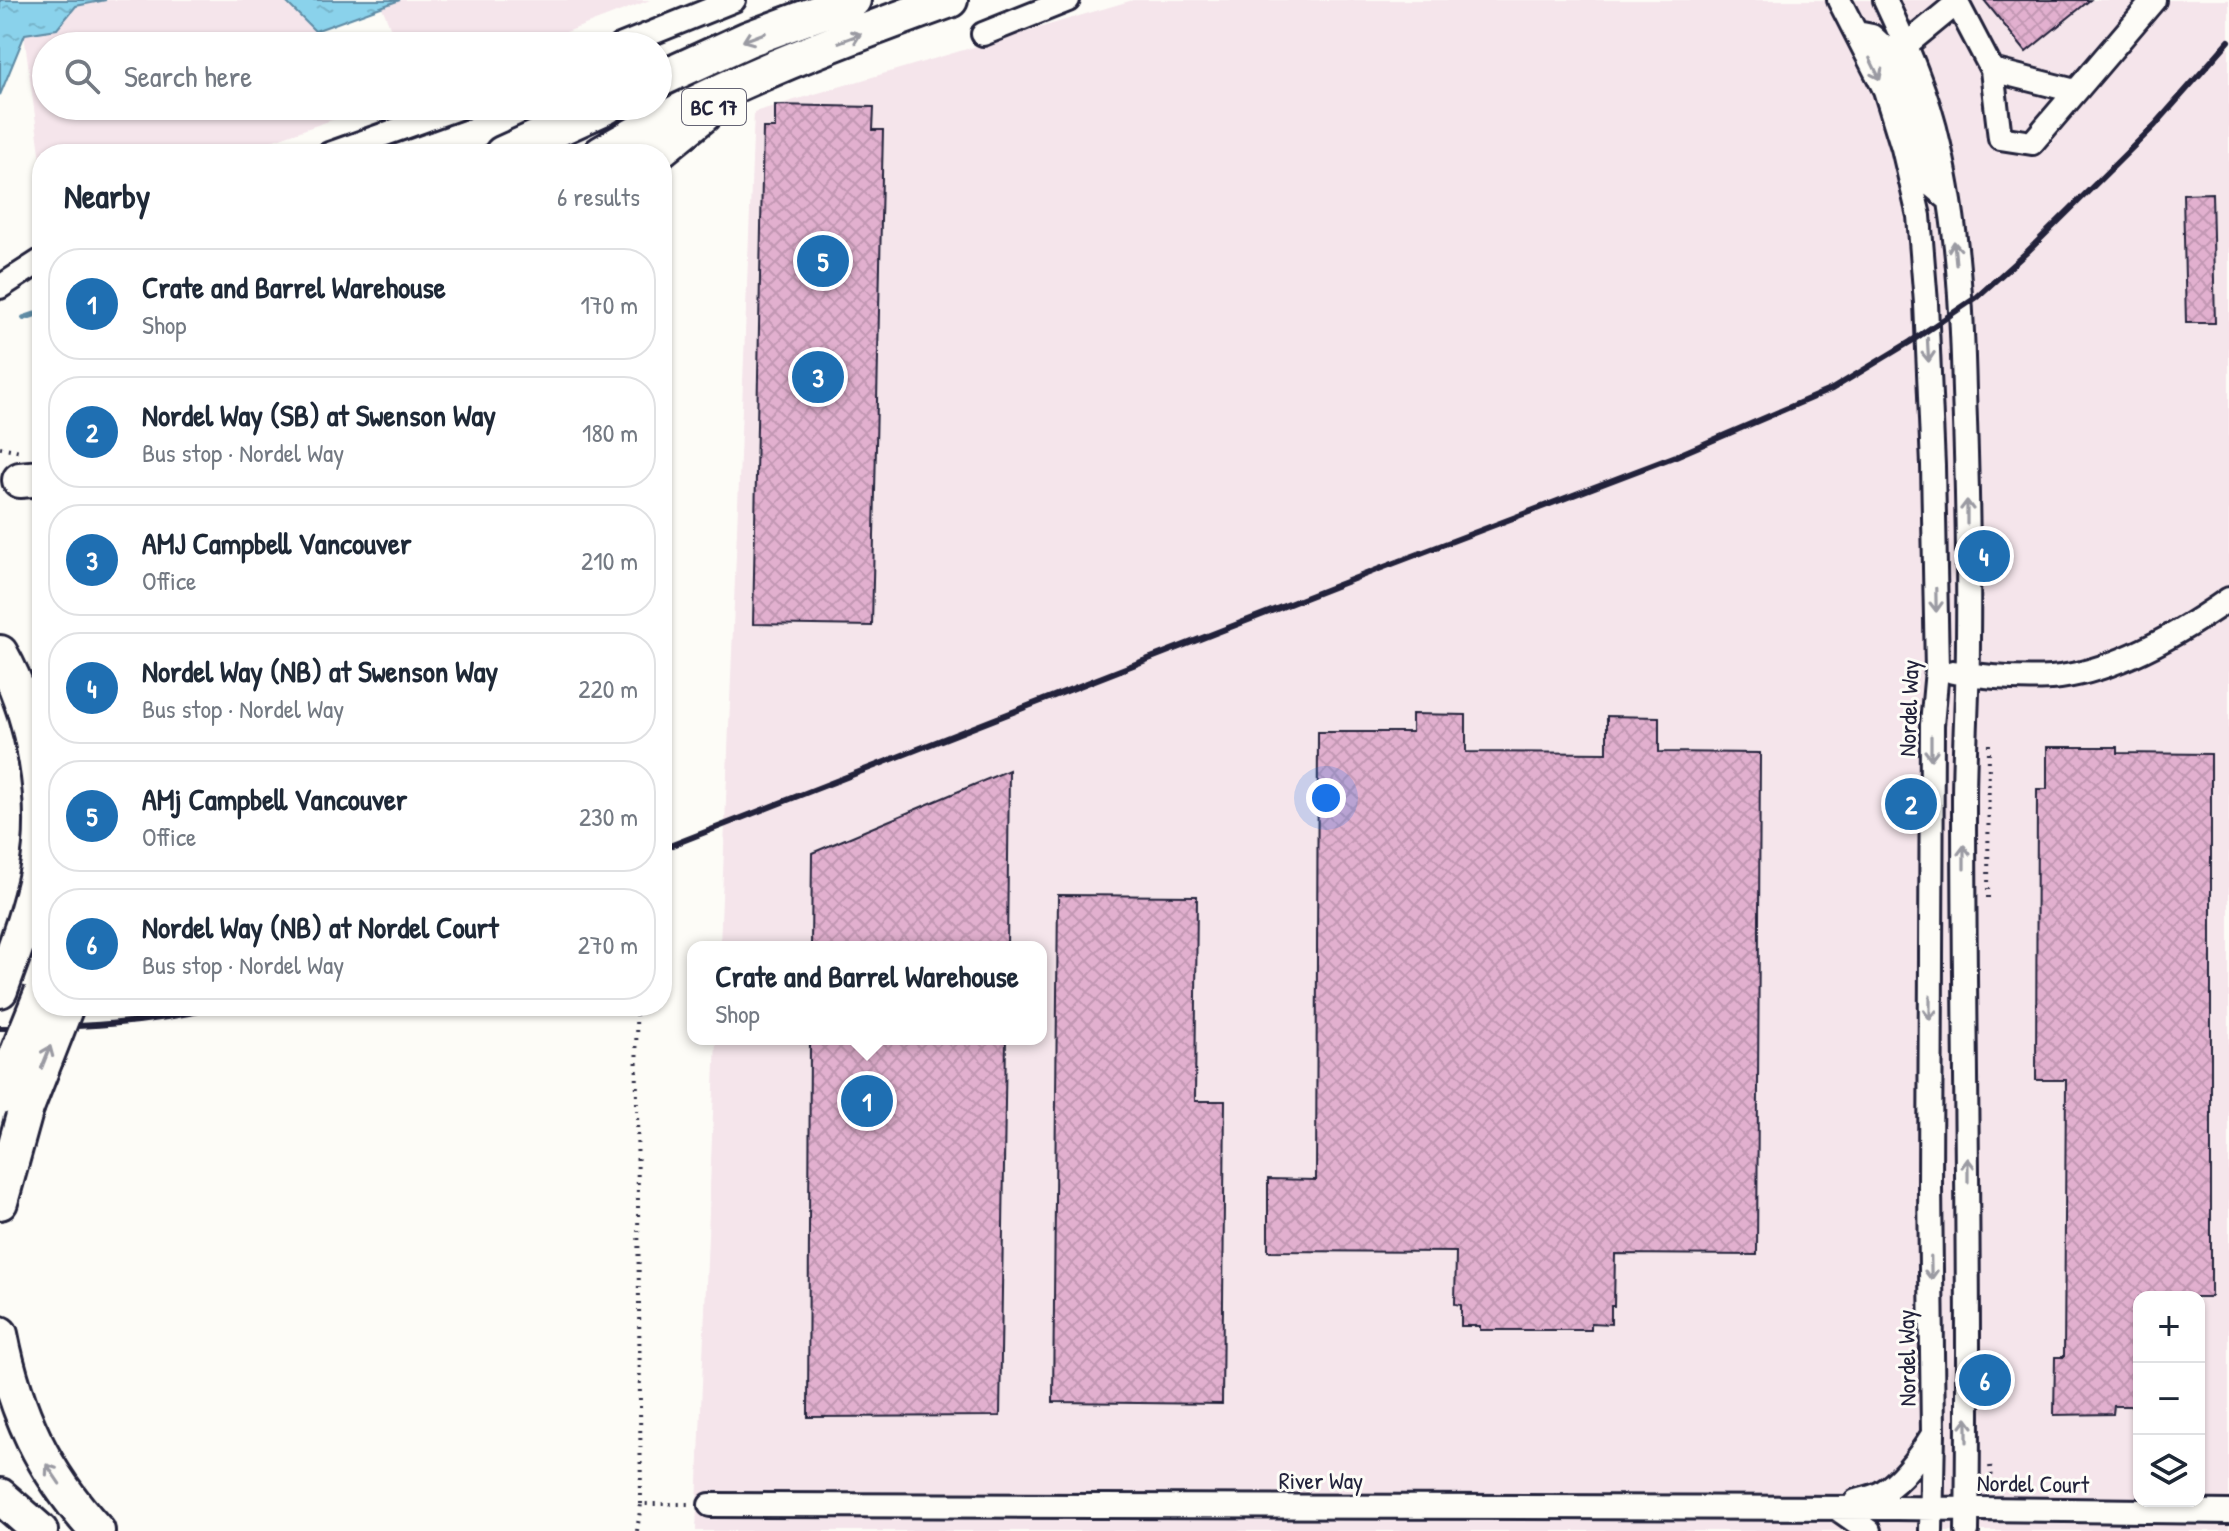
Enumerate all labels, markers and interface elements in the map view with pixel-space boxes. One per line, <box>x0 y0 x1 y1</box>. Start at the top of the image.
one-way arrow <box>837 30 862 44</box>
one-way arrow <box>742 31 767 45</box>
search box <box>32 32 672 120</box>
icon: search <box>60 54 104 98</box>
text: Search here <box>124 56 252 96</box>
one-way arrow <box>1868 57 1883 81</box>
road number: BC 17 <box>682 89 746 125</box>
text: Nearby <box>64 173 150 219</box>
text: 6 results <box>557 179 640 214</box>
pin: 5 <box>797 231 849 291</box>
one-way arrow <box>1948 240 1963 267</box>
text: Crate and Barrel Warehouse <box>142 267 446 307</box>
text: 1 <box>87 287 97 322</box>
text: 170 m <box>580 287 638 322</box>
text: Shop <box>142 307 186 342</box>
one-way arrow <box>1921 336 1936 363</box>
pin: 3 <box>792 347 844 407</box>
text: Nordel Way (SB) at Swenson Way <box>142 395 496 435</box>
text: 2 <box>86 415 98 450</box>
text: 180 m <box>582 415 638 450</box>
text: Bus stop · Nordel Way <box>142 435 344 470</box>
one-way arrow <box>1959 499 1975 526</box>
text: AMJ Campbell Vancouver <box>142 523 411 563</box>
pin: 4 <box>1958 526 2010 586</box>
text: 3 <box>86 543 98 578</box>
text: 210 m <box>581 543 638 578</box>
text: Office <box>142 563 196 598</box>
one-way arrow <box>1928 586 1944 613</box>
text: Nordel Way (NB) at Swenson Way <box>142 651 498 691</box>
street label: Nordel Way <box>1890 659 1926 757</box>
text: 4 <box>87 671 97 706</box>
text: 220 m <box>578 671 638 706</box>
text: Bus stop · Nordel Way <box>142 691 344 726</box>
one-way arrow <box>1924 734 1939 761</box>
pin: 2 <box>1885 774 1937 834</box>
your location <box>1306 778 1346 818</box>
text: AMj Campbell Vancouver <box>142 779 407 819</box>
text: 5 <box>87 799 98 834</box>
text: 230 m <box>579 799 638 834</box>
text: Office <box>142 819 196 854</box>
one-way arrow <box>1956 844 1972 871</box>
text: Nordel Way (NB) at Nordel Court <box>142 907 498 947</box>
text: 6 <box>87 927 97 962</box>
text: 270 m <box>578 927 638 962</box>
popup <box>687 941 1047 1045</box>
text: Bus stop · Nordel Way <box>142 947 344 982</box>
text: Crate and Barrel Warehouse <box>715 956 1019 996</box>
one-way arrow <box>1923 994 1938 1021</box>
text: Shop <box>715 996 760 1031</box>
one-way arrow <box>40 1045 54 1070</box>
pin: 1 <box>841 1071 893 1131</box>
one-way arrow <box>1960 1157 1976 1184</box>
one-way arrow <box>1923 1254 1939 1281</box>
map controls <box>2133 1291 2205 1507</box>
button: + <box>2133 1291 2205 1363</box>
street label: Nordel Way <box>1889 1309 1923 1407</box>
pin: 6 <box>1959 1350 2011 1410</box>
button: − <box>2133 1363 2205 1435</box>
one-way arrow <box>1960 1417 1975 1444</box>
button: layers <box>2133 1435 2205 1507</box>
one-way arrow <box>45 1464 62 1486</box>
street label: River Way <box>1279 1464 1363 1496</box>
street label: Nordel Court <box>1977 1466 2090 1500</box>

